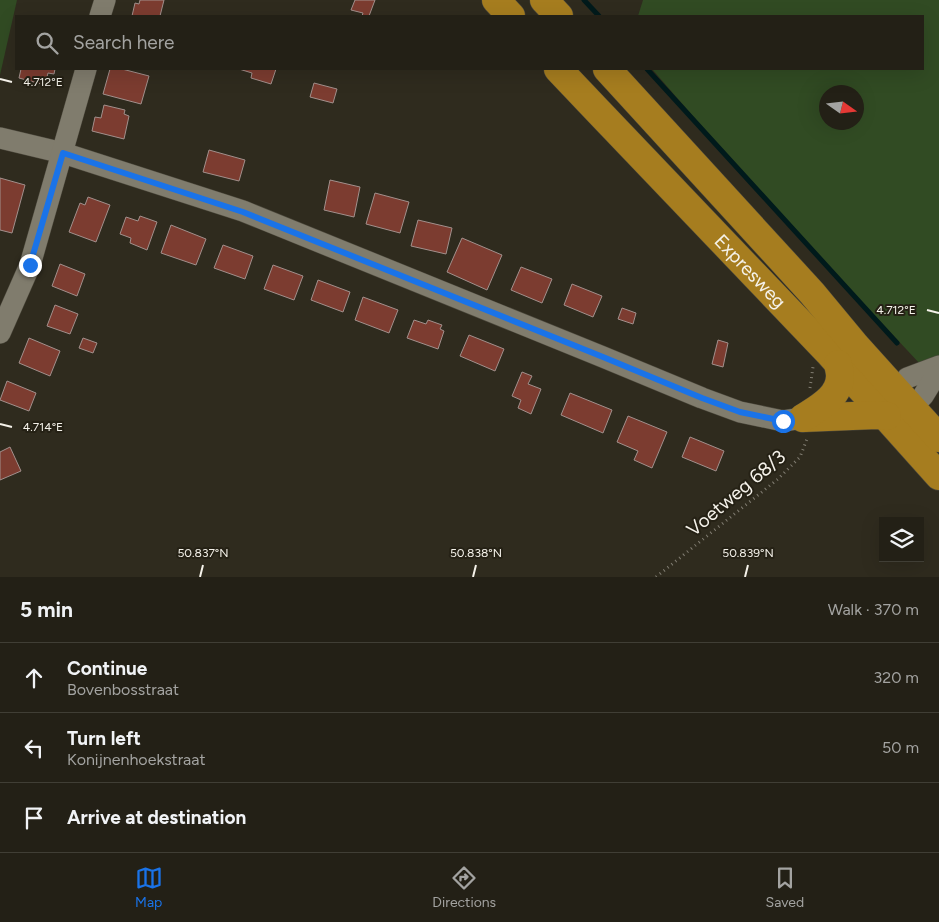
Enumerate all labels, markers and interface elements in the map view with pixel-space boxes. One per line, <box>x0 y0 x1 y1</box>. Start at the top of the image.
search box <box>15 15 924 70</box>
icon: search <box>33 29 61 57</box>
text: Search here <box>73 31 175 54</box>
text: 4.712°E <box>23 75 63 89</box>
north arrow <box>819 85 864 130</box>
street label: Expresweg <box>710 229 791 313</box>
route end <box>19 254 42 277</box>
text: 4.712°E <box>876 303 916 317</box>
route start <box>772 410 795 433</box>
text: 4.714°E <box>23 420 63 434</box>
street label: Voetweg 68/3 <box>682 445 790 541</box>
map controls <box>879 517 924 562</box>
button: layers <box>879 517 924 562</box>
text: 50.837°N <box>177 546 229 560</box>
text: 50.838°N <box>450 546 502 560</box>
text: 50.839°N <box>722 546 774 560</box>
text: 5 min <box>20 597 73 622</box>
text: Walk · 370 m <box>828 600 919 619</box>
text: Continue <box>67 657 147 680</box>
icon: ahead <box>20 664 48 692</box>
text: 320 m <box>874 668 919 687</box>
text: Bovenbosstraat <box>67 680 179 699</box>
text: Turn left <box>67 727 141 750</box>
icon: left <box>20 734 48 762</box>
text: 50 m <box>882 738 919 757</box>
text: Konijnenhoekstraat <box>67 750 205 769</box>
icon: arrive <box>20 804 48 832</box>
text: Arrive at destination <box>67 806 246 829</box>
tab: Map <box>135 864 163 911</box>
tab: Directions <box>432 864 496 911</box>
tab: Saved <box>766 864 804 911</box>

